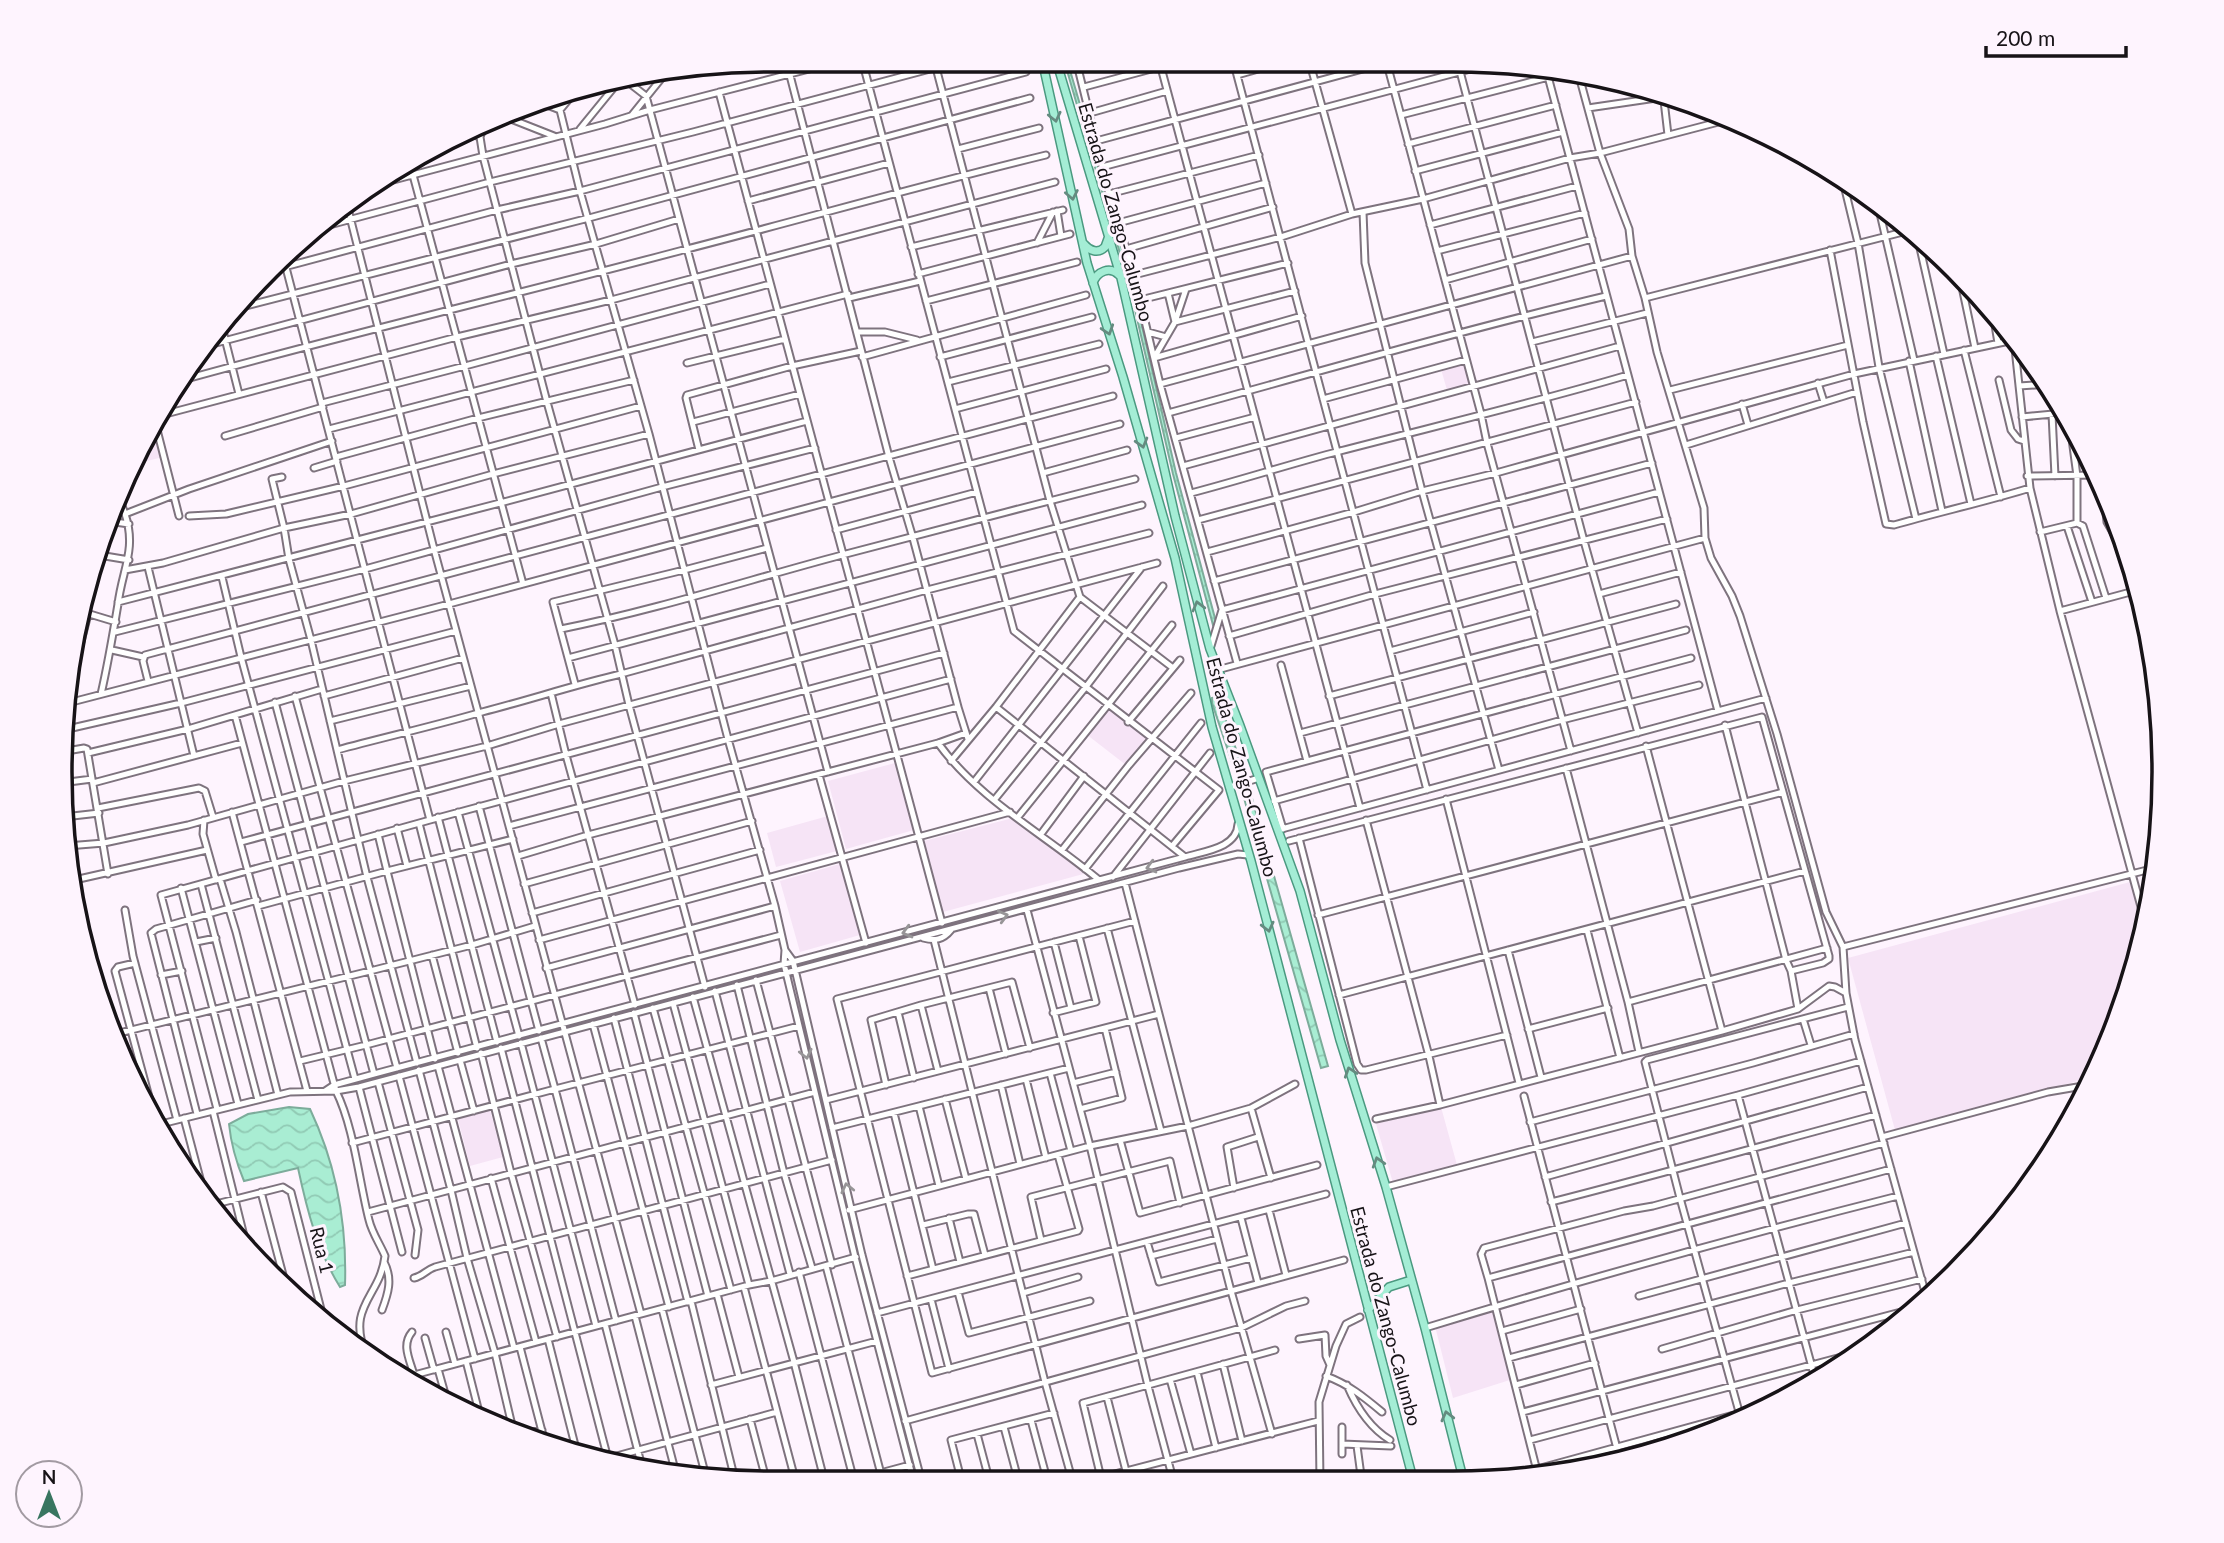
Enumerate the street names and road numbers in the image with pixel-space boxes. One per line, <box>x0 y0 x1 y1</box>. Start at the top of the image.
street label: Estrada do Zango-Calumbo <box>1074 100 1159 324</box>
street label: Estrada do Zango-Calumbo <box>1202 654 1283 879</box>
street label: Estrada do Zango-Calumbo <box>1346 1203 1427 1428</box>
street label: Rua 1 <box>306 1224 339 1276</box>

